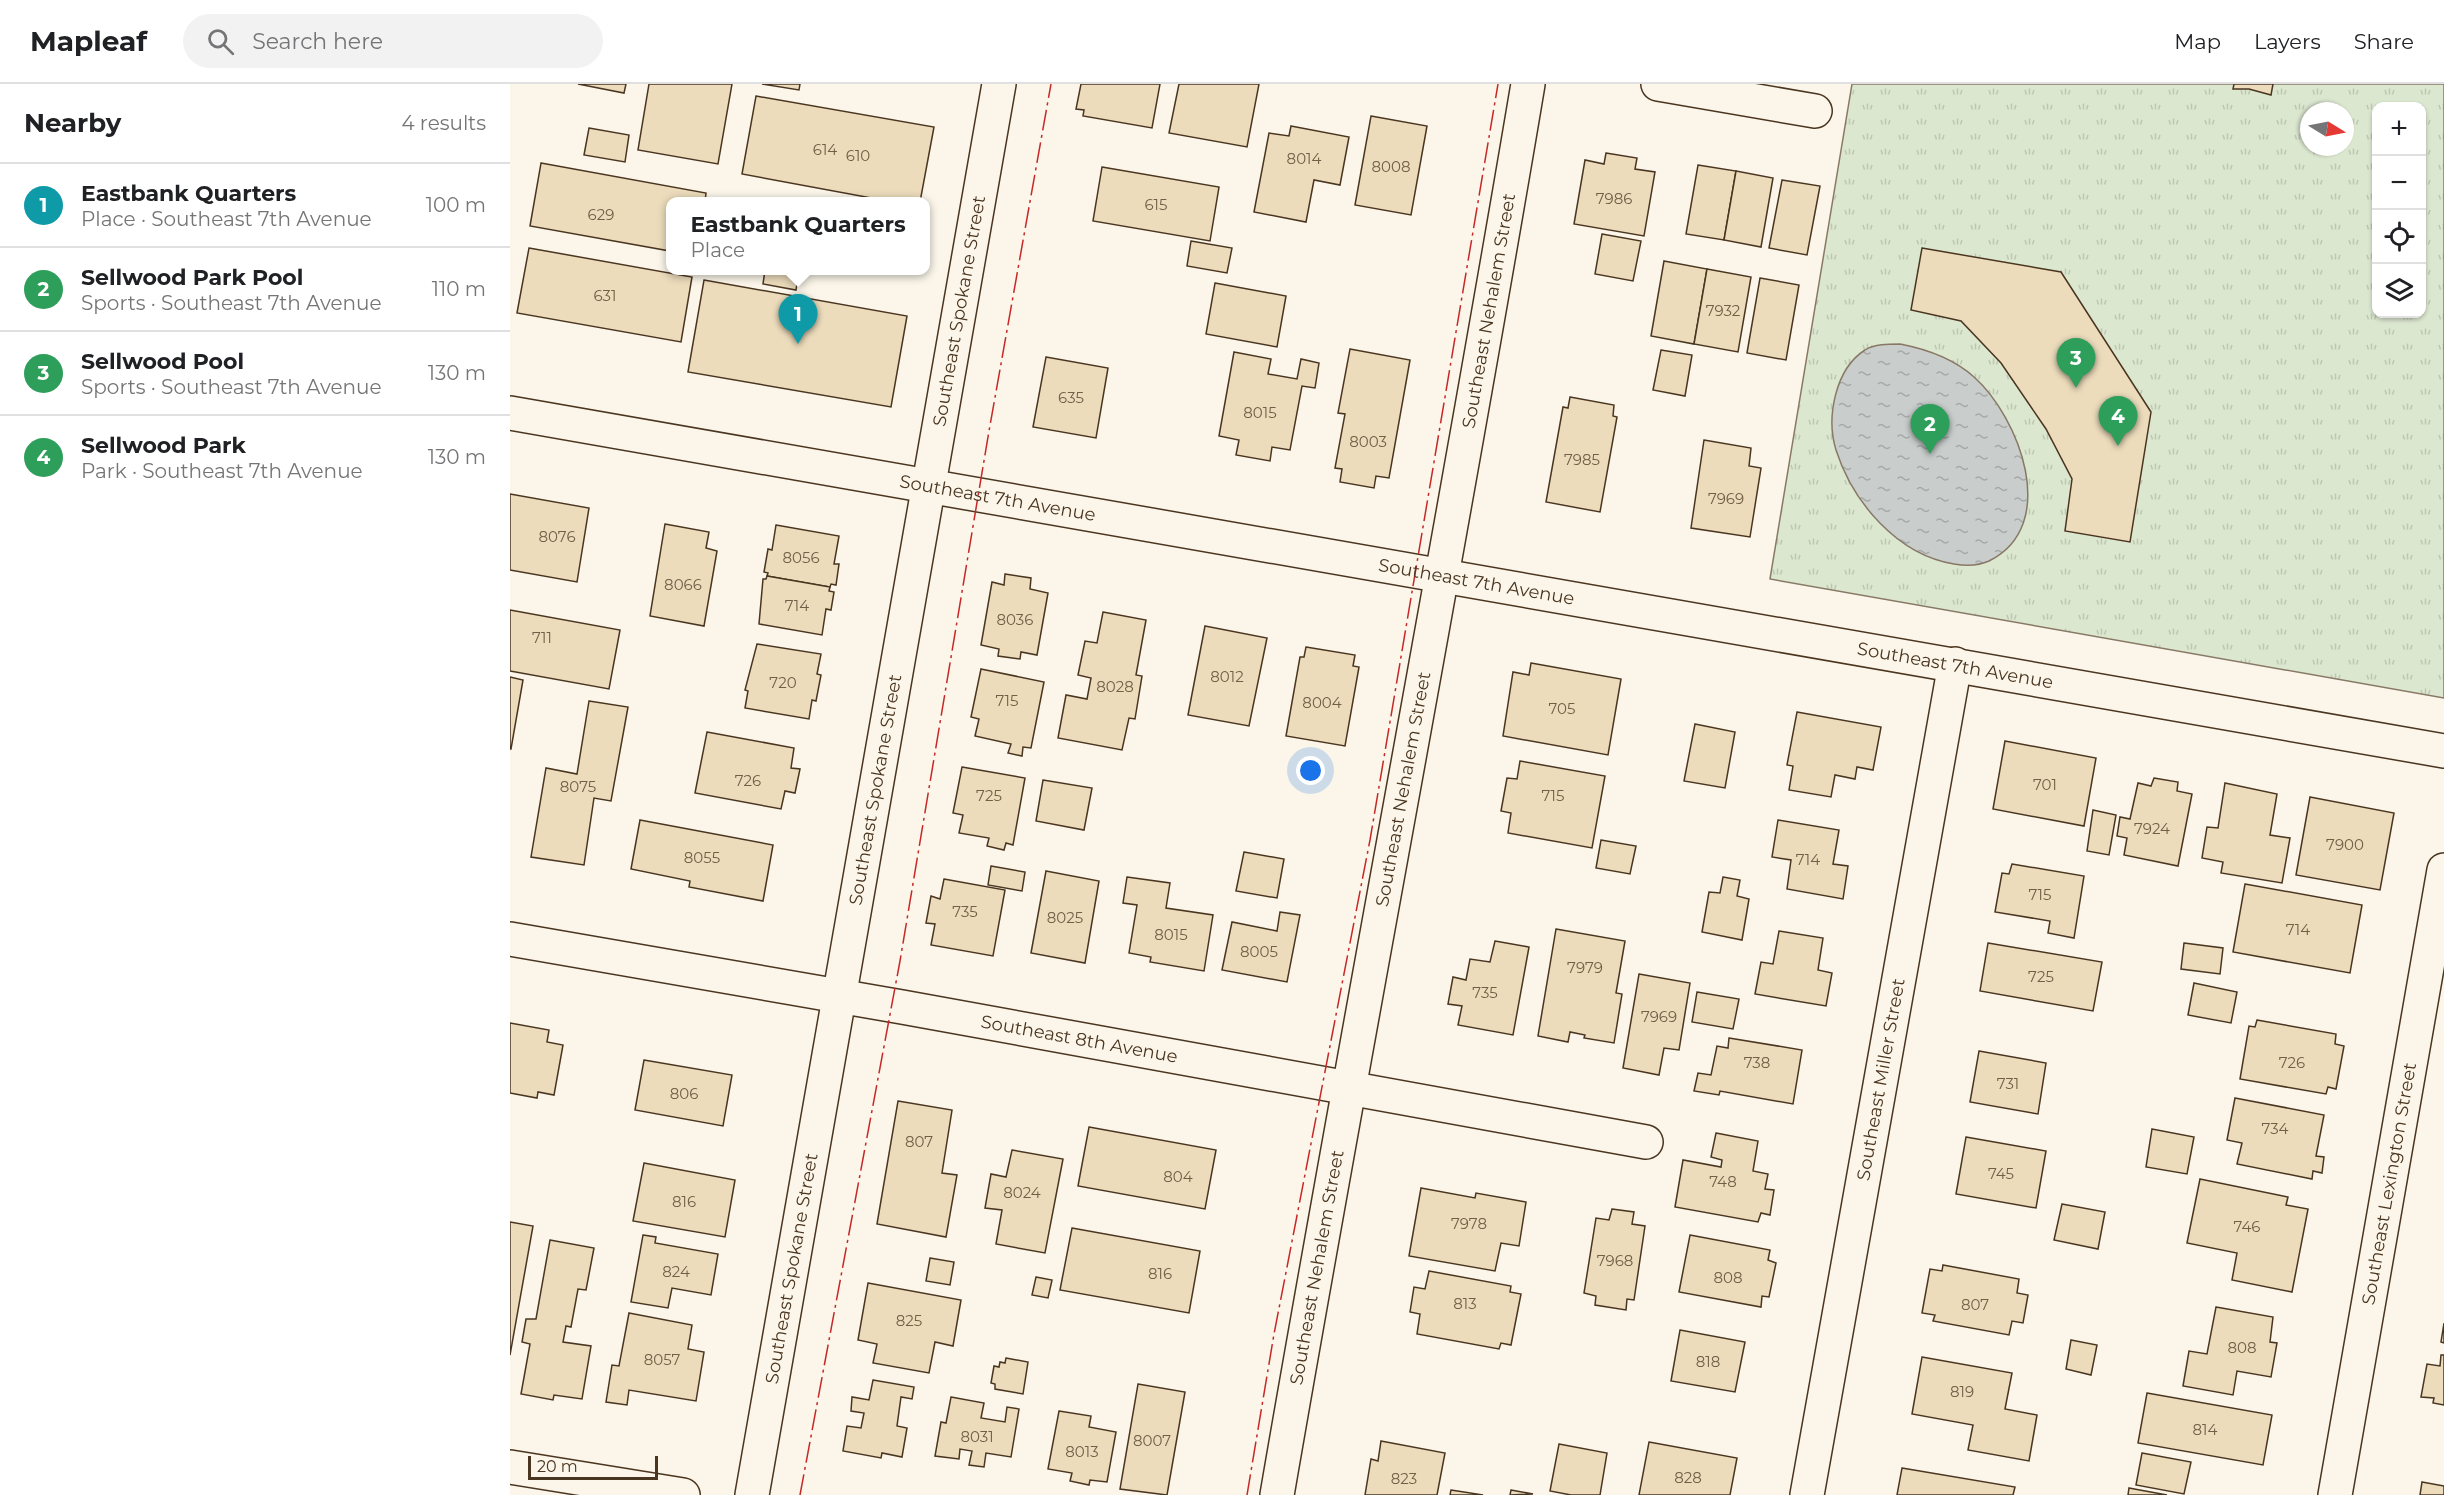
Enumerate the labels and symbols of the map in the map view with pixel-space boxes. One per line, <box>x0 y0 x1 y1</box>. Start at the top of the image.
north arrow <box>2300 102 2354 156</box>
house number: 614 <box>813 140 837 159</box>
house number: 610 <box>846 146 870 165</box>
house number: 8014 <box>1287 149 1321 168</box>
house number: 8008 <box>1371 157 1411 176</box>
house number: 7986 <box>1596 189 1632 208</box>
street label: Southeast Nehalem Street <box>1458 192 1520 430</box>
street label: Southeast Spokane Street <box>928 194 990 428</box>
house number: 615 <box>1144 195 1168 214</box>
house number: 629 <box>588 205 614 224</box>
house number: 631 <box>593 286 617 305</box>
pin: 1 <box>778 294 818 344</box>
house number: 7932 <box>1706 301 1740 320</box>
pin: 3 <box>2056 338 2096 388</box>
house number: 635 <box>1058 388 1084 407</box>
pin: 4 <box>2098 396 2138 446</box>
house number: 8015 <box>1243 403 1277 422</box>
pin: 2 <box>1910 404 1950 454</box>
house number: 8003 <box>1349 432 1387 451</box>
house number: 7985 <box>1564 450 1600 469</box>
street label: Southeast 7th Avenue <box>898 470 1097 526</box>
house number: 7969 <box>1708 489 1744 508</box>
house number: 8076 <box>538 527 576 546</box>
house number: 8056 <box>782 548 820 567</box>
street label: Southeast 7th Avenue <box>1377 554 1576 610</box>
house number: 8066 <box>664 575 702 594</box>
house number: 714 <box>785 596 809 615</box>
house number: 8036 <box>997 610 1033 629</box>
house number: 711 <box>532 628 552 647</box>
street label: Southeast 7th Avenue <box>1855 638 2055 694</box>
house number: 8012 <box>1210 667 1244 686</box>
street label: Southeast Nehalem Street <box>1371 670 1435 908</box>
house number: 720 <box>769 673 797 692</box>
street label: Southeast Spokane Street <box>844 673 906 907</box>
house number: 8028 <box>1096 677 1134 696</box>
house number: 715 <box>996 691 1018 710</box>
house number: 8004 <box>1302 693 1342 712</box>
house number: 705 <box>1549 699 1575 718</box>
your location <box>1296 756 1325 785</box>
house number: 726 <box>735 771 761 790</box>
house number: 701 <box>2033 775 2057 794</box>
house number: 8075 <box>560 777 596 796</box>
house number: 725 <box>976 786 1002 805</box>
house number: 715 <box>1542 786 1564 805</box>
house number: 7924 <box>2134 819 2170 838</box>
house number: 7900 <box>2326 835 2364 854</box>
house number: 8055 <box>684 848 720 867</box>
house number: 714 <box>1796 850 1820 869</box>
house number: 715 <box>2029 885 2051 904</box>
house number: 735 <box>952 902 978 921</box>
house number: 8025 <box>1047 908 1083 927</box>
house number: 714 <box>2286 920 2310 939</box>
house number: 8015 <box>1154 925 1188 944</box>
house number: 8005 <box>1240 942 1278 961</box>
house number: 7979 <box>1567 958 1603 977</box>
house number: 725 <box>2028 967 2054 986</box>
street label: Southeast Miller Street <box>1852 977 1910 1182</box>
house number: 735 <box>1472 983 1498 1002</box>
house number: 7969 <box>1641 1007 1677 1026</box>
street label: Southeast 8th Avenue <box>979 1011 1180 1068</box>
house number: 738 <box>1744 1053 1770 1072</box>
house number: 726 <box>2279 1053 2305 1072</box>
street label: Southeast Lexington Street <box>2357 1061 2421 1307</box>
house number: 731 <box>1997 1074 2019 1093</box>
house number: 806 <box>670 1084 698 1103</box>
house number: 734 <box>2261 1119 2289 1138</box>
house number: 807 <box>905 1132 933 1151</box>
street label: Southeast Nehalem Street <box>1285 1148 1349 1387</box>
street label: Southeast Spokane Street <box>761 1151 823 1386</box>
house number: 745 <box>1988 1164 2014 1183</box>
house number: 804 <box>1163 1167 1193 1186</box>
house number: 748 <box>1709 1172 1737 1191</box>
house number: 8024 <box>1003 1183 1041 1202</box>
house number: 816 <box>672 1192 696 1211</box>
house number: 7978 <box>1451 1214 1487 1233</box>
house number: 746 <box>2234 1217 2260 1236</box>
house number: 7968 <box>1597 1251 1633 1270</box>
house number: 824 <box>662 1262 690 1281</box>
house number: 816 <box>1148 1264 1172 1283</box>
house number: 808 <box>1713 1268 1743 1287</box>
house number: 813 <box>1453 1294 1477 1313</box>
house number: 807 <box>1961 1295 1989 1314</box>
house number: 825 <box>896 1311 922 1330</box>
house number: 808 <box>2227 1338 2257 1357</box>
house number: 8057 <box>644 1350 680 1369</box>
house number: 818 <box>1696 1352 1720 1371</box>
house number: 819 <box>1950 1382 1974 1401</box>
house number: 814 <box>2193 1420 2218 1439</box>
house number: 8031 <box>960 1427 994 1446</box>
house number: 8007 <box>1133 1431 1171 1450</box>
house number: 8013 <box>1065 1442 1099 1461</box>
scale bar <box>528 1453 658 1480</box>
house number: 828 <box>1674 1468 1702 1487</box>
house number: 823 <box>1391 1469 1417 1488</box>

